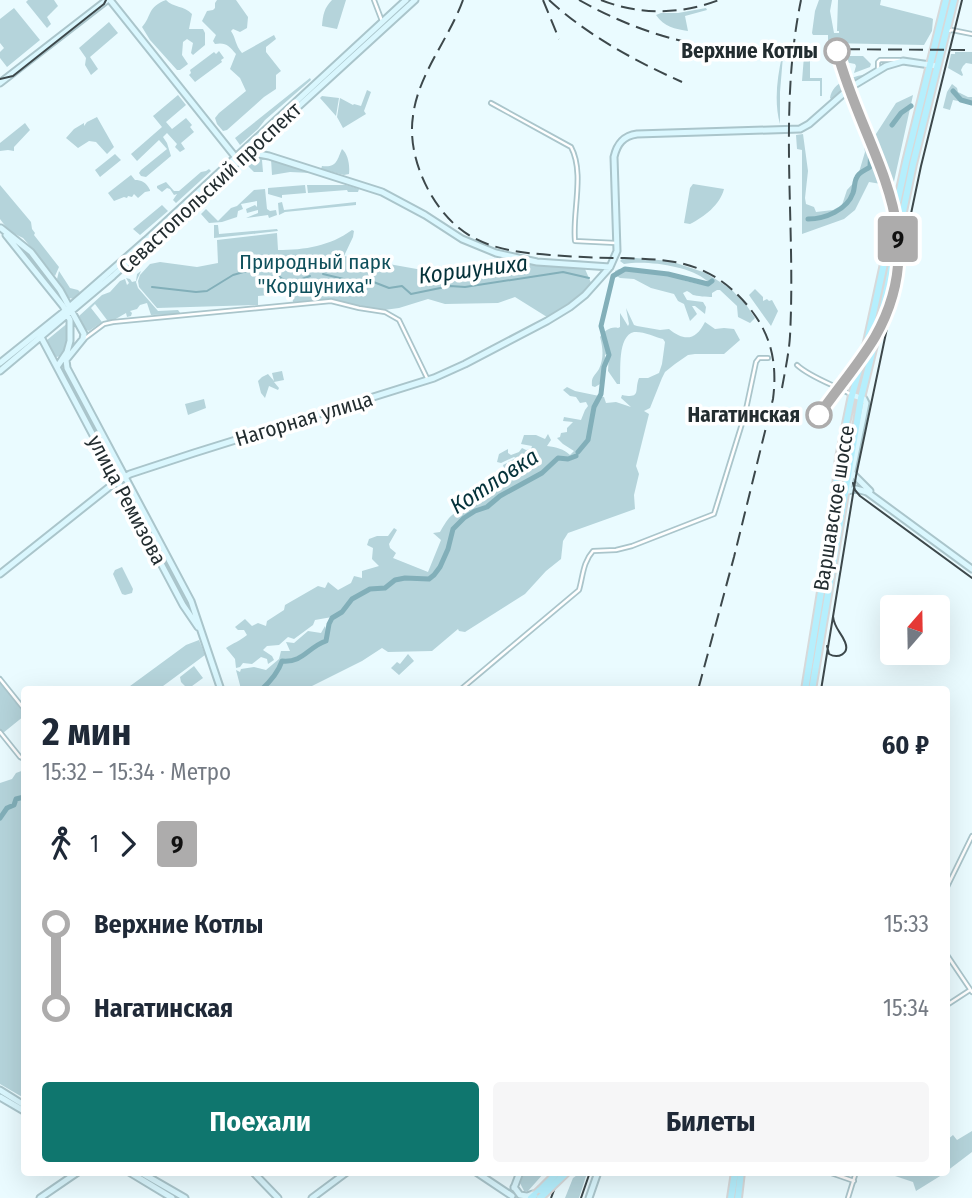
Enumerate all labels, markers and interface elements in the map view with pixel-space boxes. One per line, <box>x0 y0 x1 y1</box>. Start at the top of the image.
place label: Верхние Котлы <box>681 38 818 64</box>
marker: Верхние Котлы <box>824 38 850 64</box>
street label: Севастопольский проспект <box>113 96 307 279</box>
line badge: 9 <box>875 216 921 262</box>
text: 9 <box>892 225 904 253</box>
water label: Коршуниха <box>417 248 529 290</box>
park label: Природный парк "Коршуниха" <box>239 249 391 299</box>
street label: Нагорная улица <box>232 386 376 452</box>
place label: Нагатинская <box>688 402 800 428</box>
marker: Нагатинская <box>806 402 832 428</box>
street label: Варшавское шоссе <box>808 423 860 593</box>
street label: улица Ремизова <box>82 431 172 569</box>
water label: Котловка <box>445 442 543 520</box>
north arrow <box>880 595 950 665</box>
map controls <box>880 595 950 665</box>
text: 2 мин <box>42 709 131 755</box>
text: 60 ₽ <box>882 730 929 761</box>
text: 15:32 – 15:34 · Метро <box>42 758 231 786</box>
icon: walk <box>42 825 80 863</box>
icon: forward <box>109 825 147 863</box>
text: 1 <box>90 830 99 858</box>
text: 9 <box>171 830 183 858</box>
text: Верхние Котлы <box>94 909 263 940</box>
text: 15:33 <box>884 910 929 938</box>
text: Нагатинская <box>94 993 233 1024</box>
text: 15:34 <box>883 994 929 1022</box>
button: Поехали <box>42 1082 479 1162</box>
button: Билеты <box>493 1082 929 1162</box>

